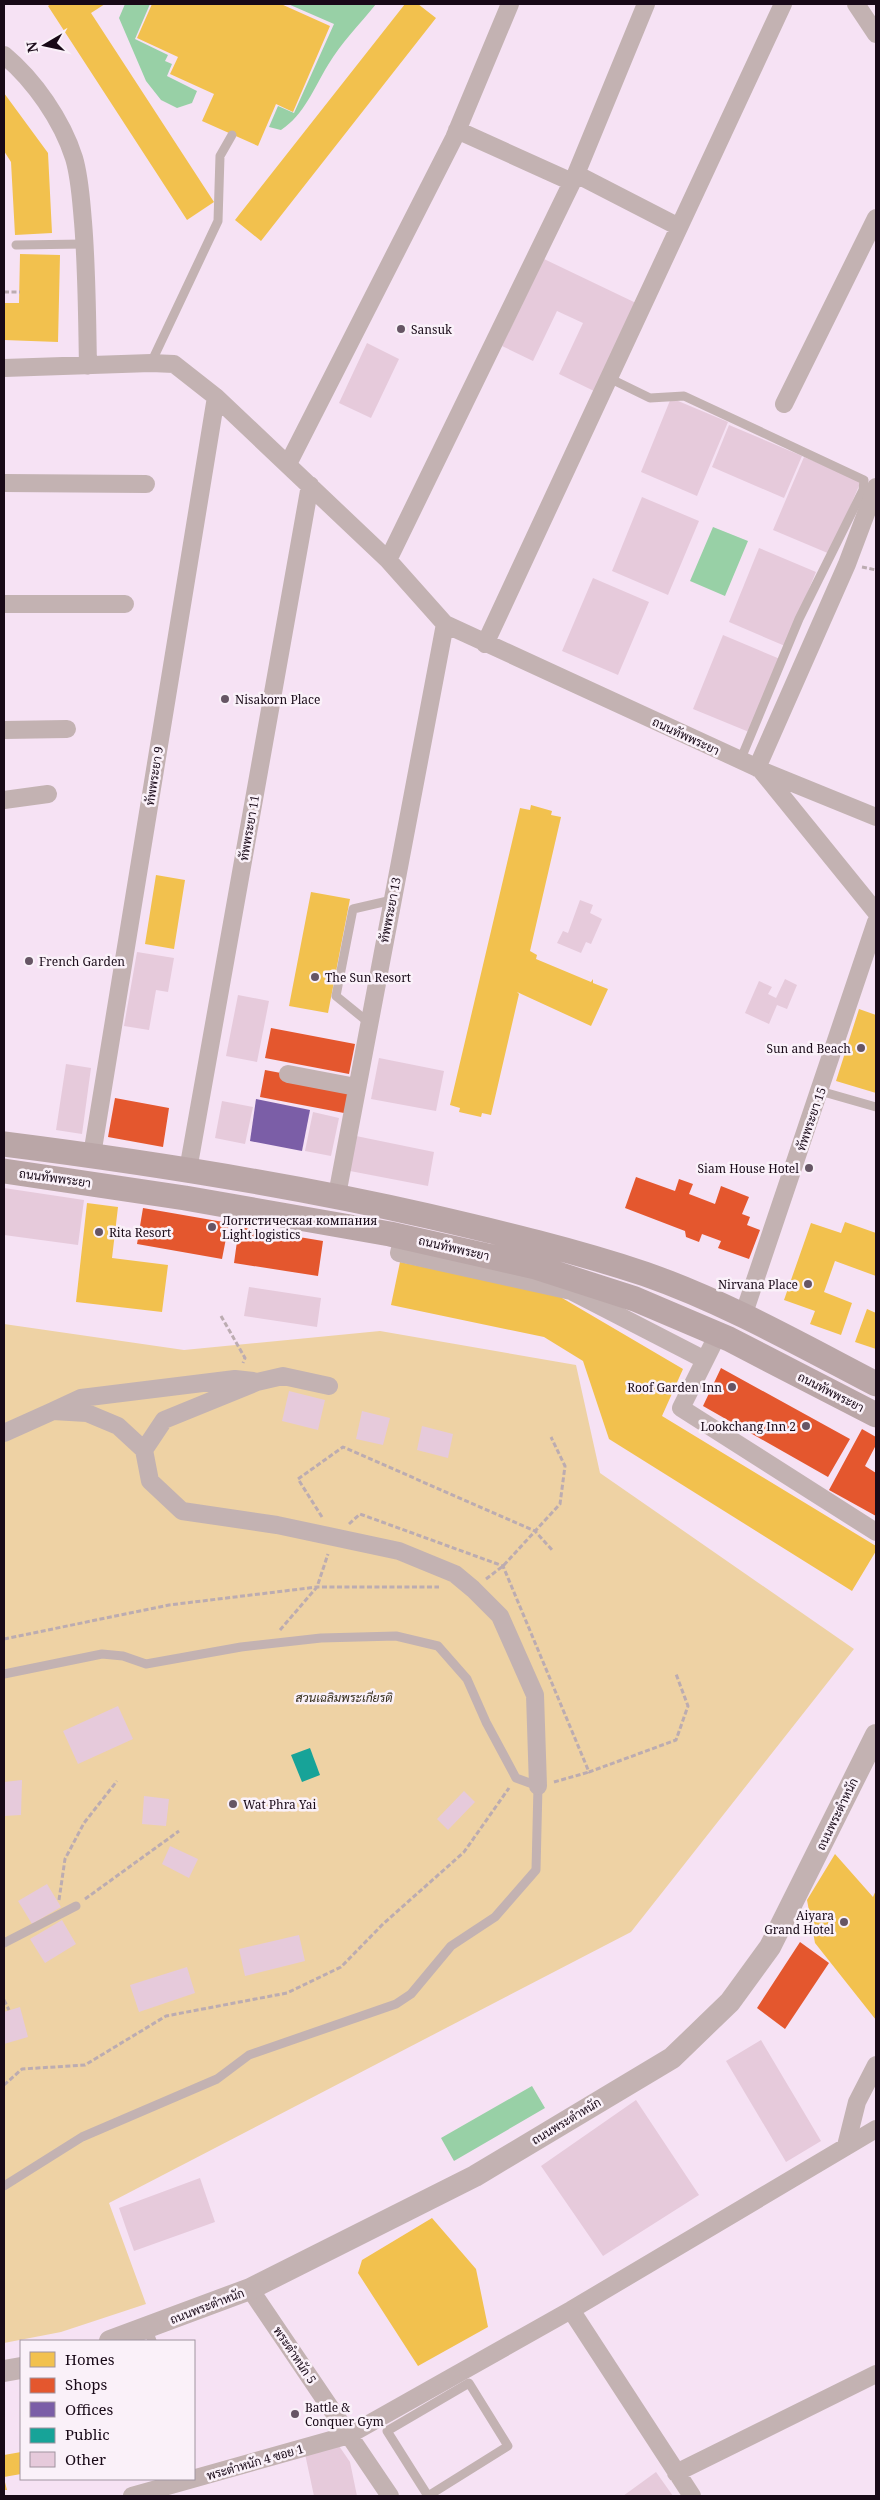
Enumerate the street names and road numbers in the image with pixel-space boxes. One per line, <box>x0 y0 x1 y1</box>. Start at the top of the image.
street label: ถนนทัพพระยา <box>650 713 722 759</box>
street label: ทัพพระยา 9 <box>141 745 167 807</box>
street label: ทัพพระยา 11 <box>235 794 263 862</box>
street label: ทัพพระยา 13 <box>375 875 405 944</box>
street label: ทัพพระยา 15 <box>792 1085 830 1153</box>
street label: ถนนทัพพระยา <box>18 1165 92 1191</box>
street label: ถนนทัพพระยา <box>417 1232 491 1264</box>
street label: ถนนทัพพระยา <box>795 1368 867 1416</box>
street label: ถนนพระตำหนัก <box>812 1775 862 1853</box>
street label: ถนนพระตำหนัก <box>528 2093 604 2148</box>
street label: ถนนพระตำหนัก <box>167 2284 247 2328</box>
street label: พระตำหนัก 5 <box>270 2323 320 2387</box>
street label: พระตำหนัก 4 ซอย 1 <box>204 2440 306 2484</box>

